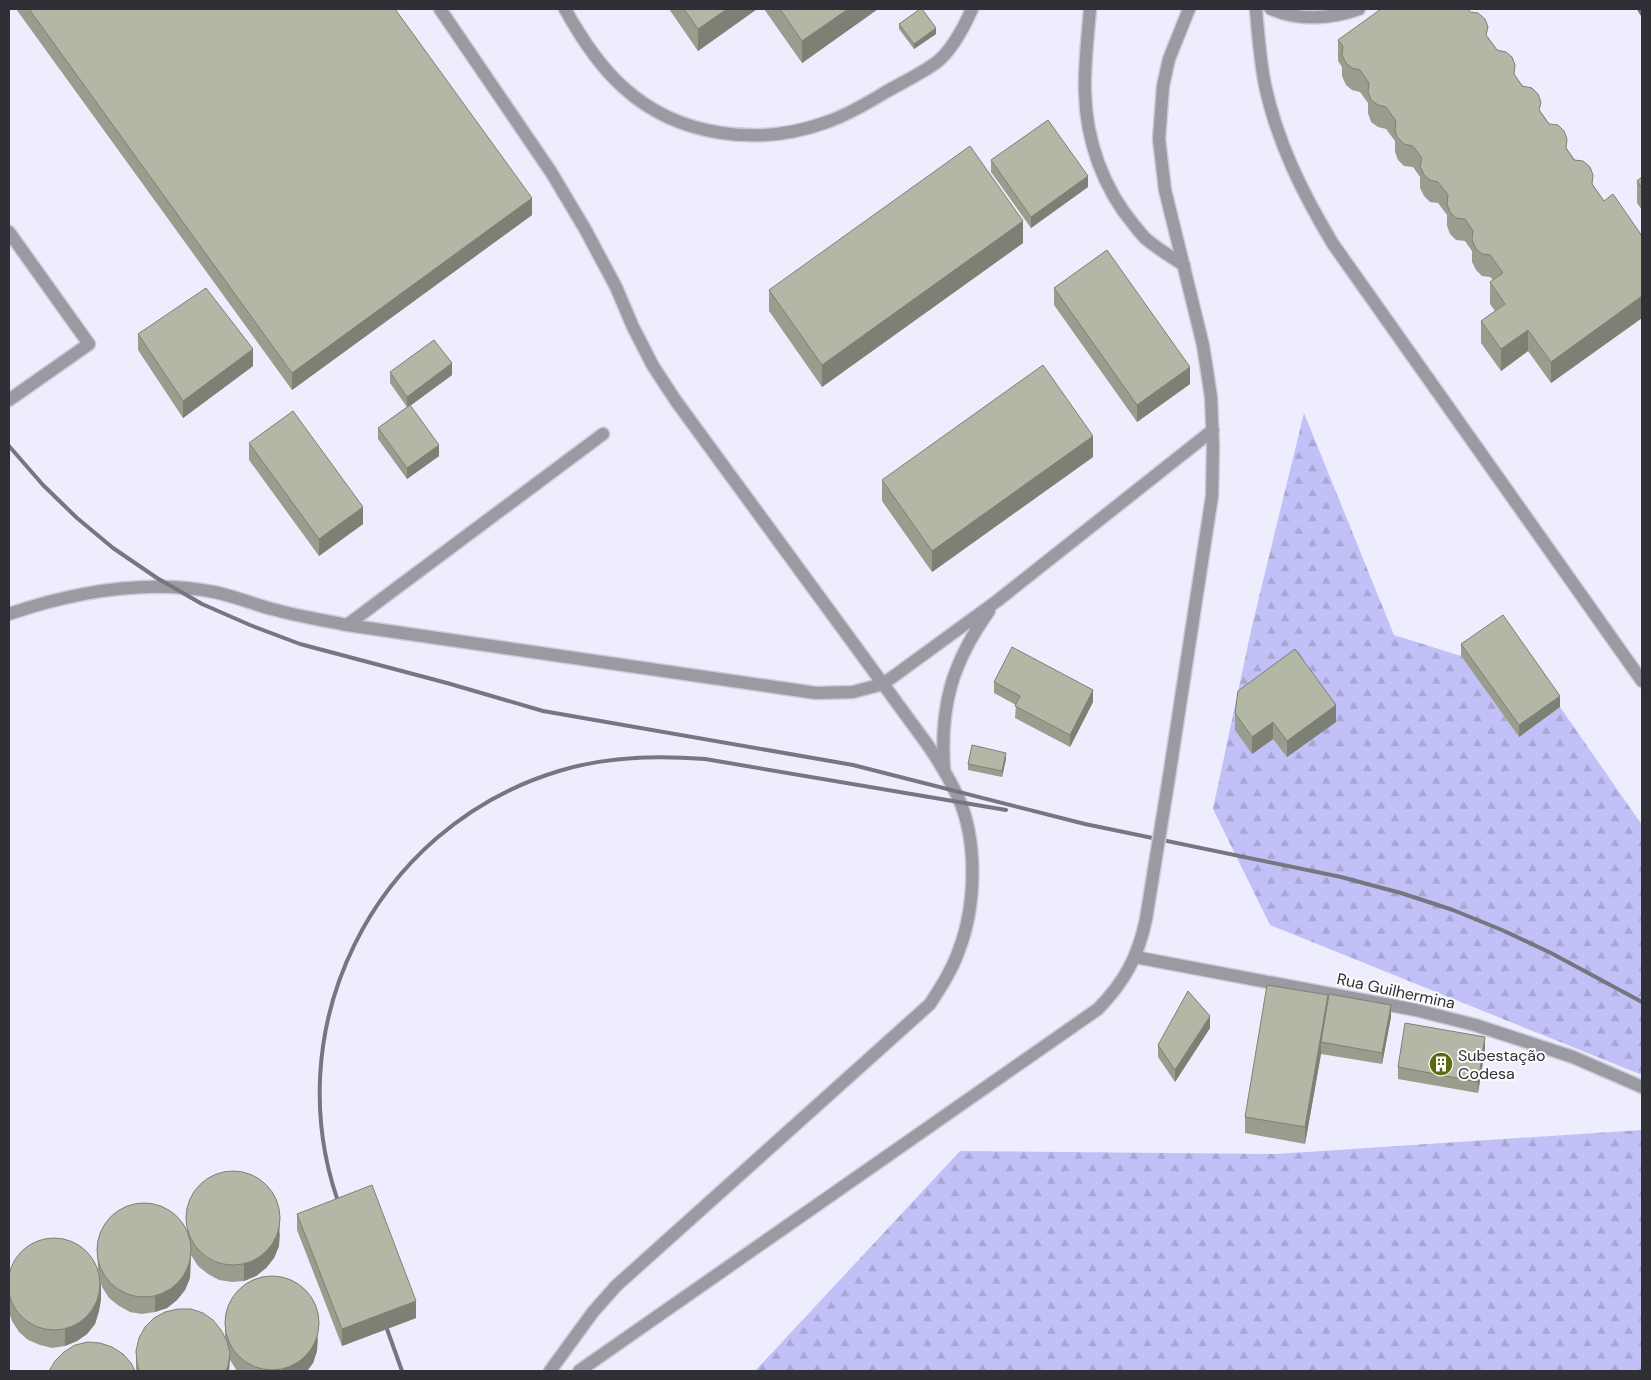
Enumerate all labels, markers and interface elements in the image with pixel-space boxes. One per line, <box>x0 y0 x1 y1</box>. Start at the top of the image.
street label: Rua Guilhermina <box>1335 968 1457 1014</box>
place label: Subestação Codesa <box>1458 1045 1546 1084</box>
building icon: Subestação Codesa <box>1428 1051 1454 1077</box>

